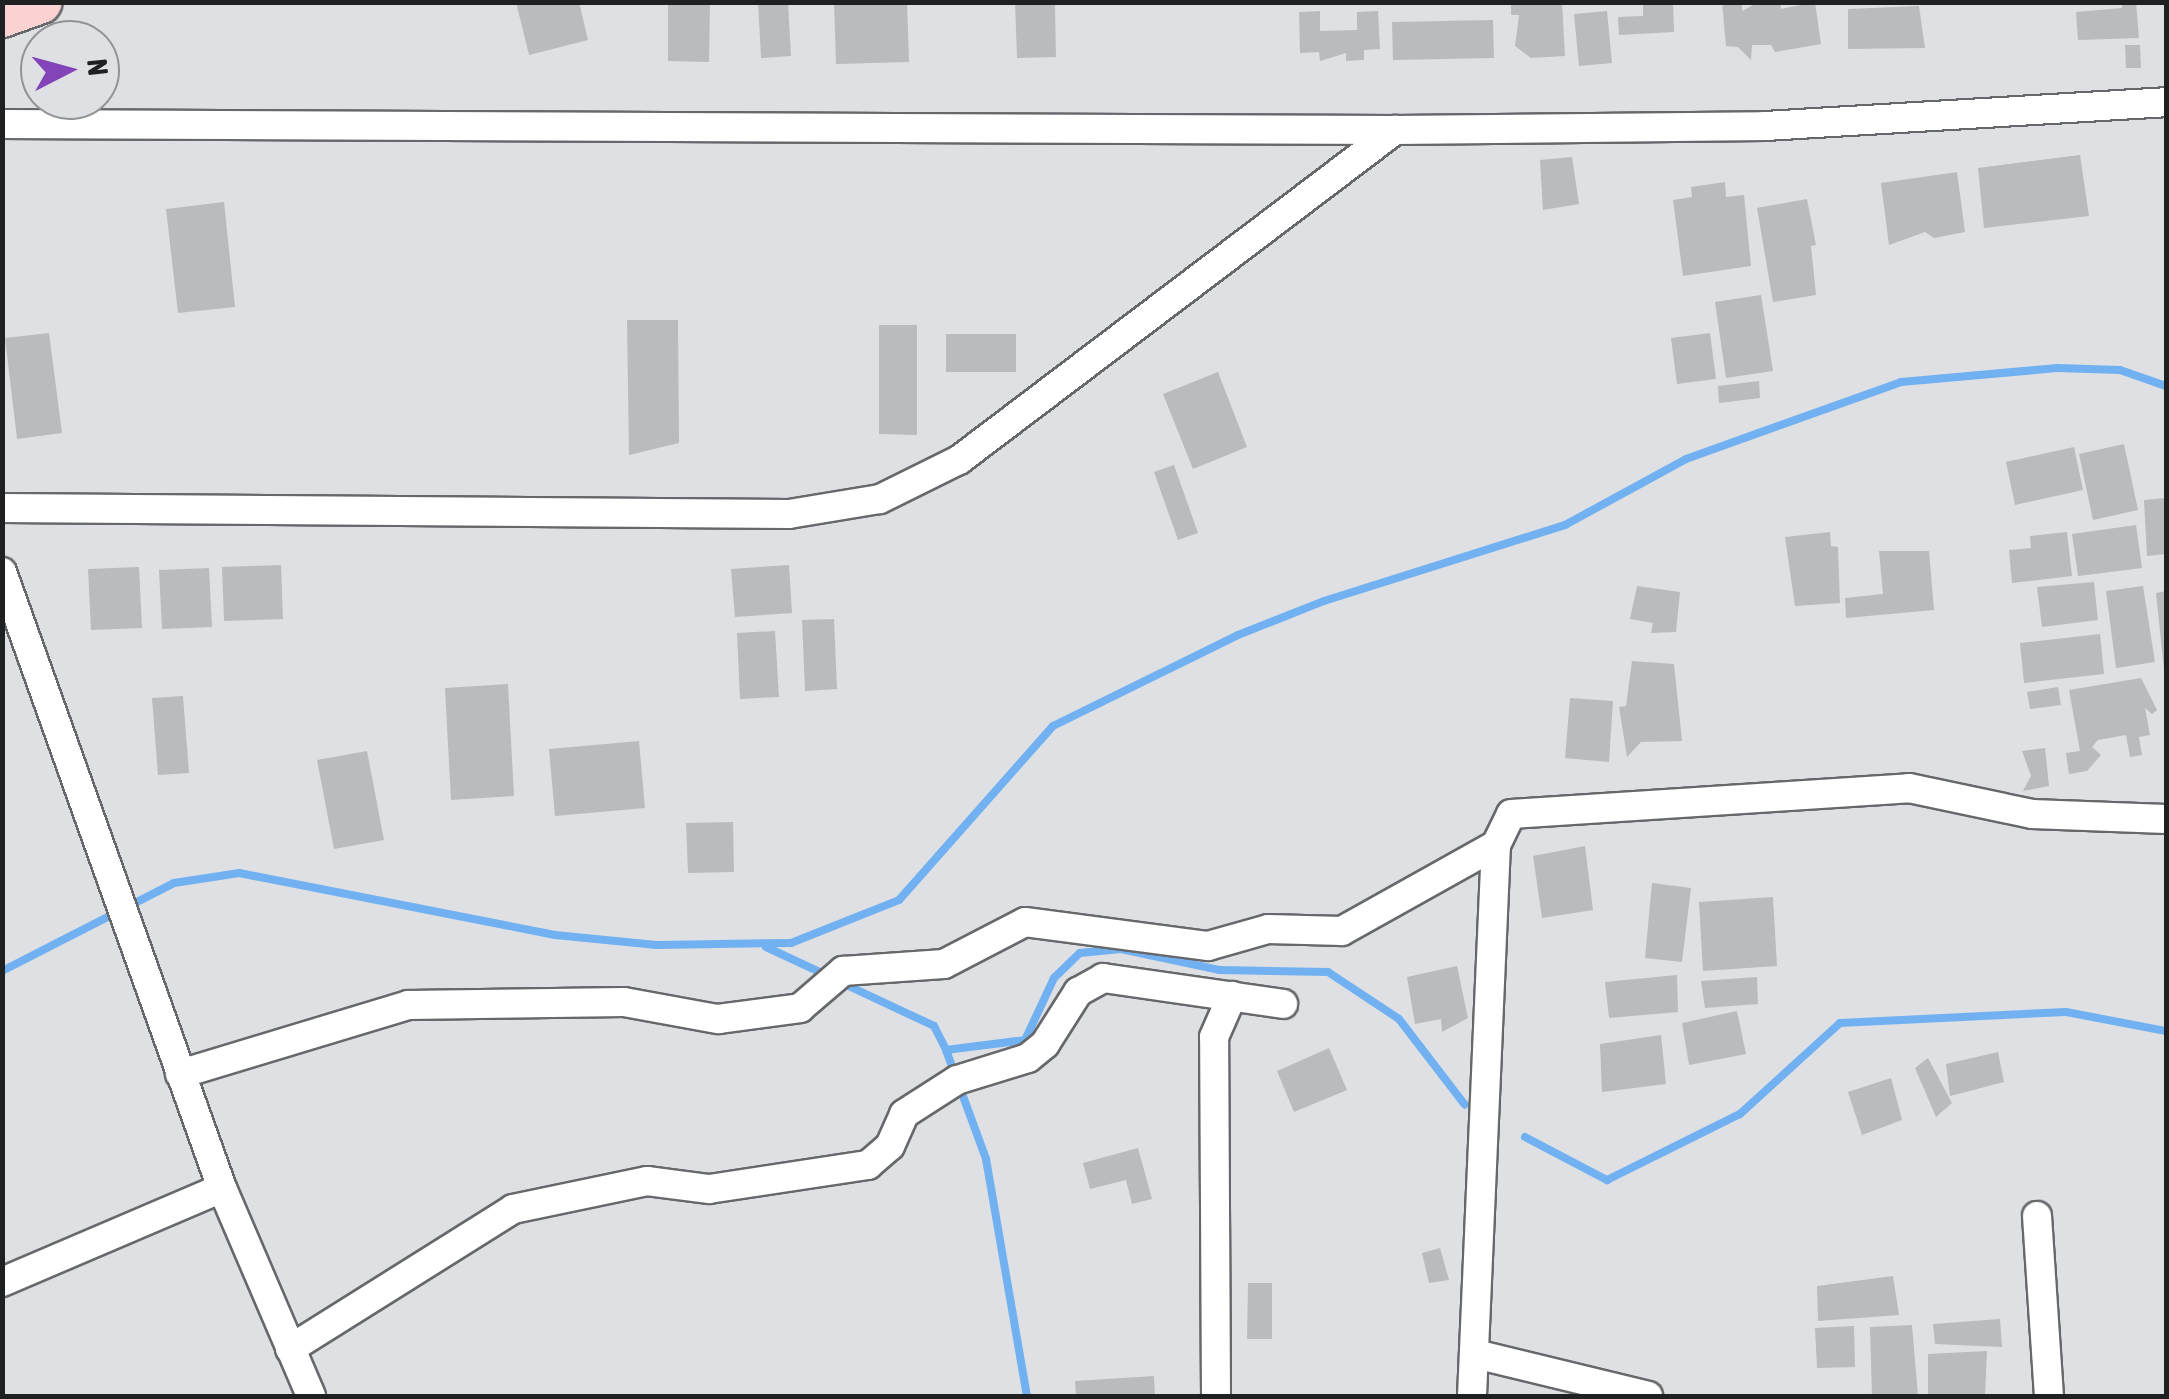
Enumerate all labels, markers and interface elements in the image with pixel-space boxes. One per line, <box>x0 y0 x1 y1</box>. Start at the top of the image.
north arrow <box>20 20 120 120</box>
text: N <box>81 57 115 77</box>

